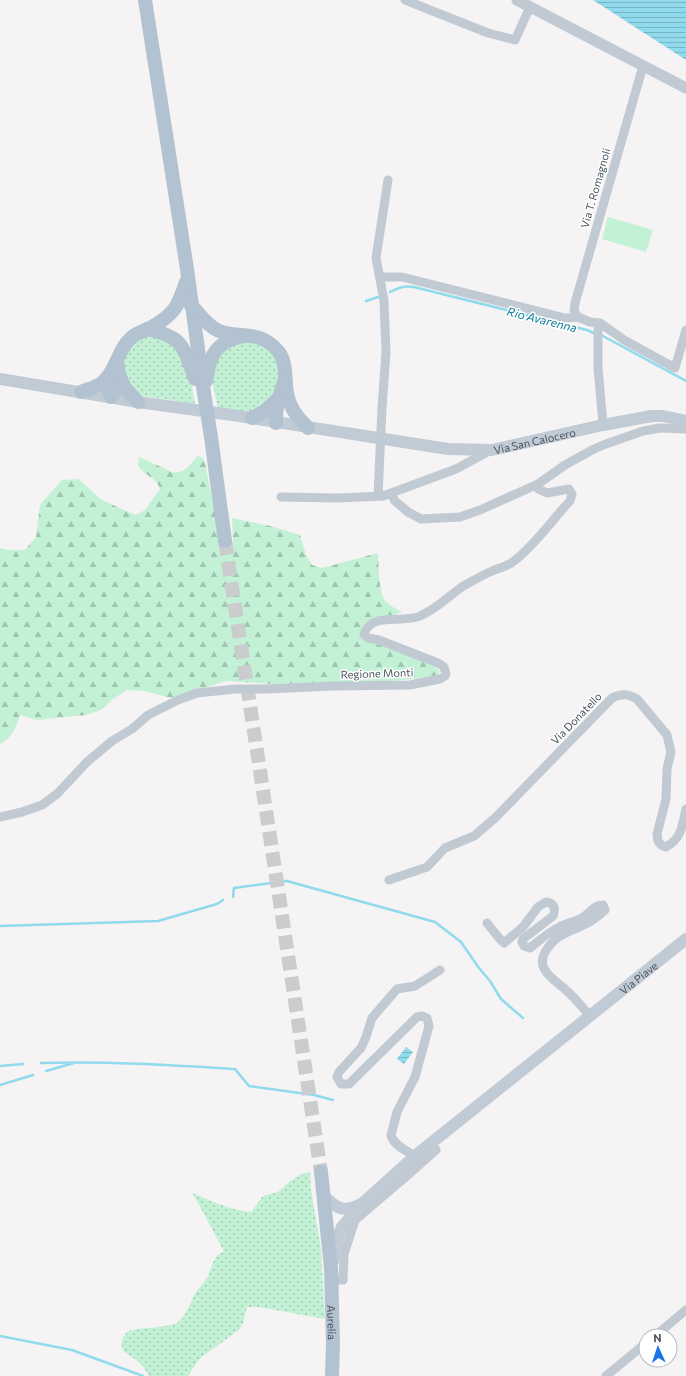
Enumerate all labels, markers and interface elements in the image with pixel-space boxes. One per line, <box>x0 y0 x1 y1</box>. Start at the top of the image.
street label: Via T. Romagnoli <box>577 146 613 229</box>
water label: Rio Avarenna <box>506 304 578 334</box>
street label: Via San Calocero <box>492 425 577 456</box>
street label: Regione Monti <box>340 665 414 681</box>
street label: Via Donatello <box>548 689 604 747</box>
street label: Via Piave <box>616 958 660 997</box>
street label: Aurelia <box>325 1305 339 1340</box>
north arrow <box>638 1328 678 1368</box>
text: N <box>653 1331 662 1344</box>

